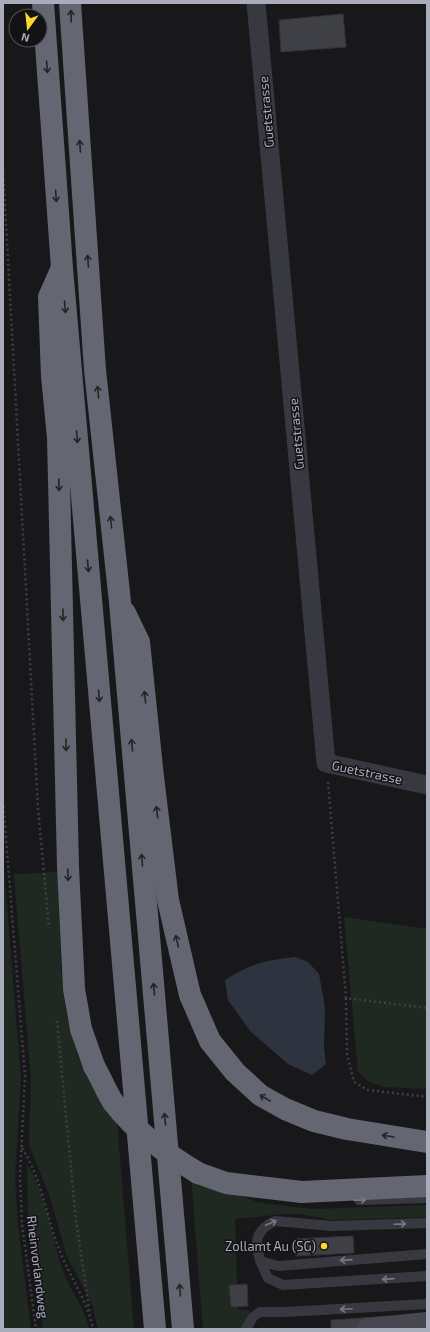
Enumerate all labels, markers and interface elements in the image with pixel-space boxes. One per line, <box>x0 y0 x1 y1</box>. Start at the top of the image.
north arrow <box>8 8 48 48</box>
one-way arrow <box>67 10 74 23</box>
text: N <box>20 31 31 45</box>
one-way arrow <box>43 60 50 73</box>
street label: Guetstrasse <box>255 76 277 148</box>
one-way arrow <box>77 140 84 153</box>
one-way arrow <box>53 189 60 202</box>
one-way arrow <box>85 255 92 268</box>
one-way arrow <box>62 300 69 313</box>
one-way arrow <box>94 386 102 399</box>
street label: Guetstrasse <box>285 398 307 470</box>
one-way arrow <box>73 430 80 443</box>
one-way arrow <box>56 478 63 491</box>
one-way arrow <box>108 516 115 529</box>
one-way arrow <box>84 559 91 572</box>
one-way arrow <box>59 608 67 621</box>
one-way arrow <box>96 689 103 702</box>
one-way arrow <box>141 690 148 703</box>
one-way arrow <box>62 738 70 751</box>
one-way arrow <box>128 739 135 752</box>
street label: Guetstrasse <box>330 757 404 787</box>
one-way arrow <box>153 806 161 819</box>
one-way arrow <box>138 854 146 867</box>
one-way arrow <box>65 868 72 881</box>
one-way arrow <box>173 935 181 948</box>
one-way arrow <box>150 983 157 996</box>
one-way arrow <box>259 1093 271 1101</box>
one-way arrow <box>161 1113 169 1126</box>
one-way arrow <box>382 1132 395 1140</box>
one-way arrow <box>353 1196 366 1204</box>
street label: Rheinvorlandweg <box>24 1215 52 1319</box>
one-way arrow <box>265 1219 277 1227</box>
one-way arrow <box>393 1220 406 1227</box>
place label: Zollamt Au (SG) <box>225 1238 316 1254</box>
marker: Zollamt Au (SG) <box>319 1241 329 1251</box>
one-way arrow <box>340 1257 353 1264</box>
one-way arrow <box>382 1275 395 1282</box>
one-way arrow <box>176 1284 183 1297</box>
one-way arrow <box>340 1306 353 1313</box>

